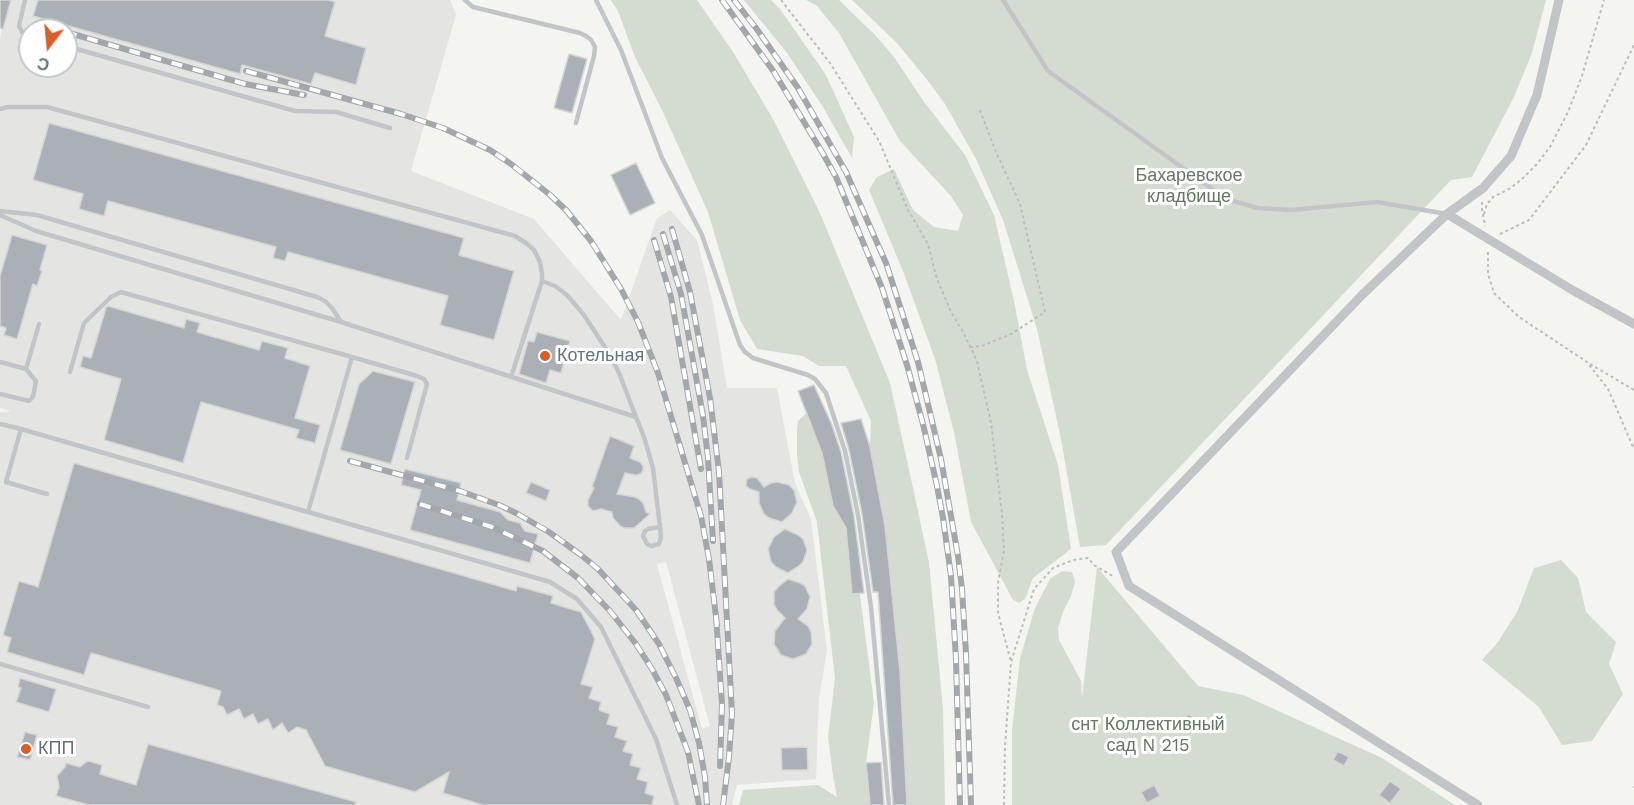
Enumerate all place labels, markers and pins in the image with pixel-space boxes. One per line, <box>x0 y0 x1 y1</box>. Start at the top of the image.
place label: Котельная <box>557 345 644 367</box>
marker: Котельная <box>538 349 552 363</box>
place label: КПП <box>38 738 74 760</box>
marker: КПП <box>19 742 33 756</box>

